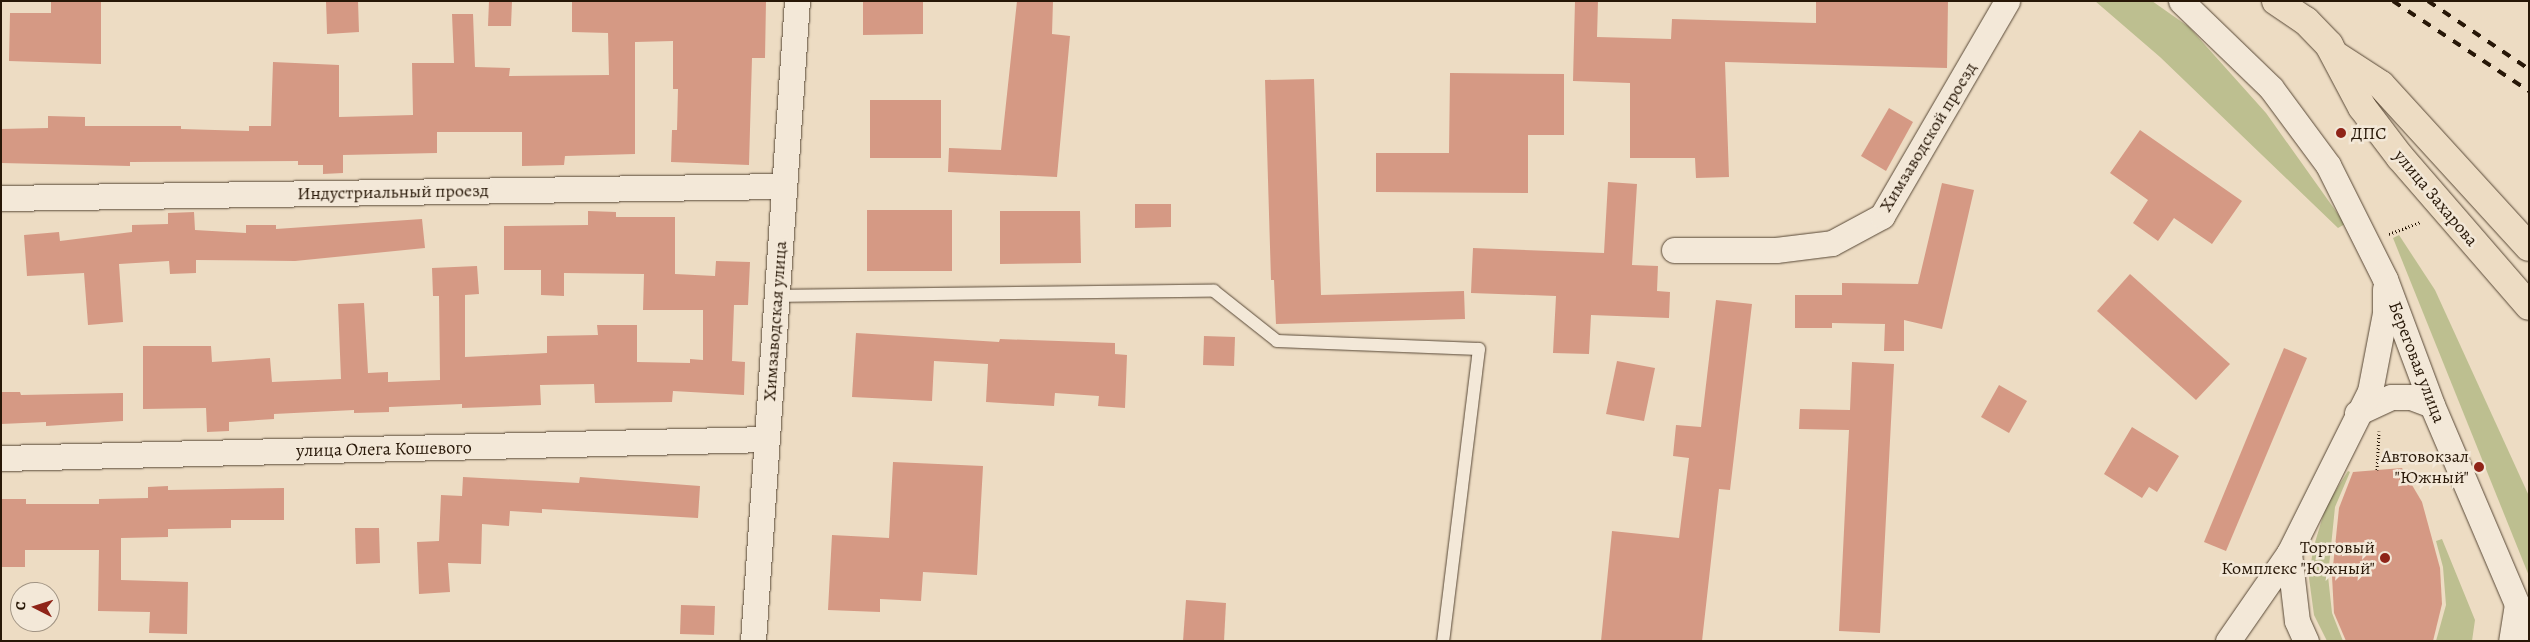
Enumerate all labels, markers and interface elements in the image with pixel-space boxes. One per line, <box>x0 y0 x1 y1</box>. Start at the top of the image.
street label: Химзаводской проезд <box>1875 58 1981 216</box>
place label: ДПС <box>2351 122 2387 144</box>
marker: ДПС <box>2335 127 2347 139</box>
street label: улица Захарова <box>2389 145 2483 251</box>
street label: Индустриальный проезд <box>297 180 489 204</box>
street label: Химзаводская улица <box>759 240 791 402</box>
street label: Береговая улица <box>2384 298 2450 426</box>
street label: улица Олега Кошевого <box>296 437 472 461</box>
place label: Автовокзал "Южный" <box>2381 446 2469 488</box>
marker: Автовокзал "Южный" <box>2473 461 2485 473</box>
place label: Торговый Комплекс "Южный" <box>2221 537 2375 580</box>
marker: Торговый Комплекс "Южный" <box>2379 552 2391 564</box>
north arrow <box>10 582 60 632</box>
text: С <box>11 601 30 611</box>

